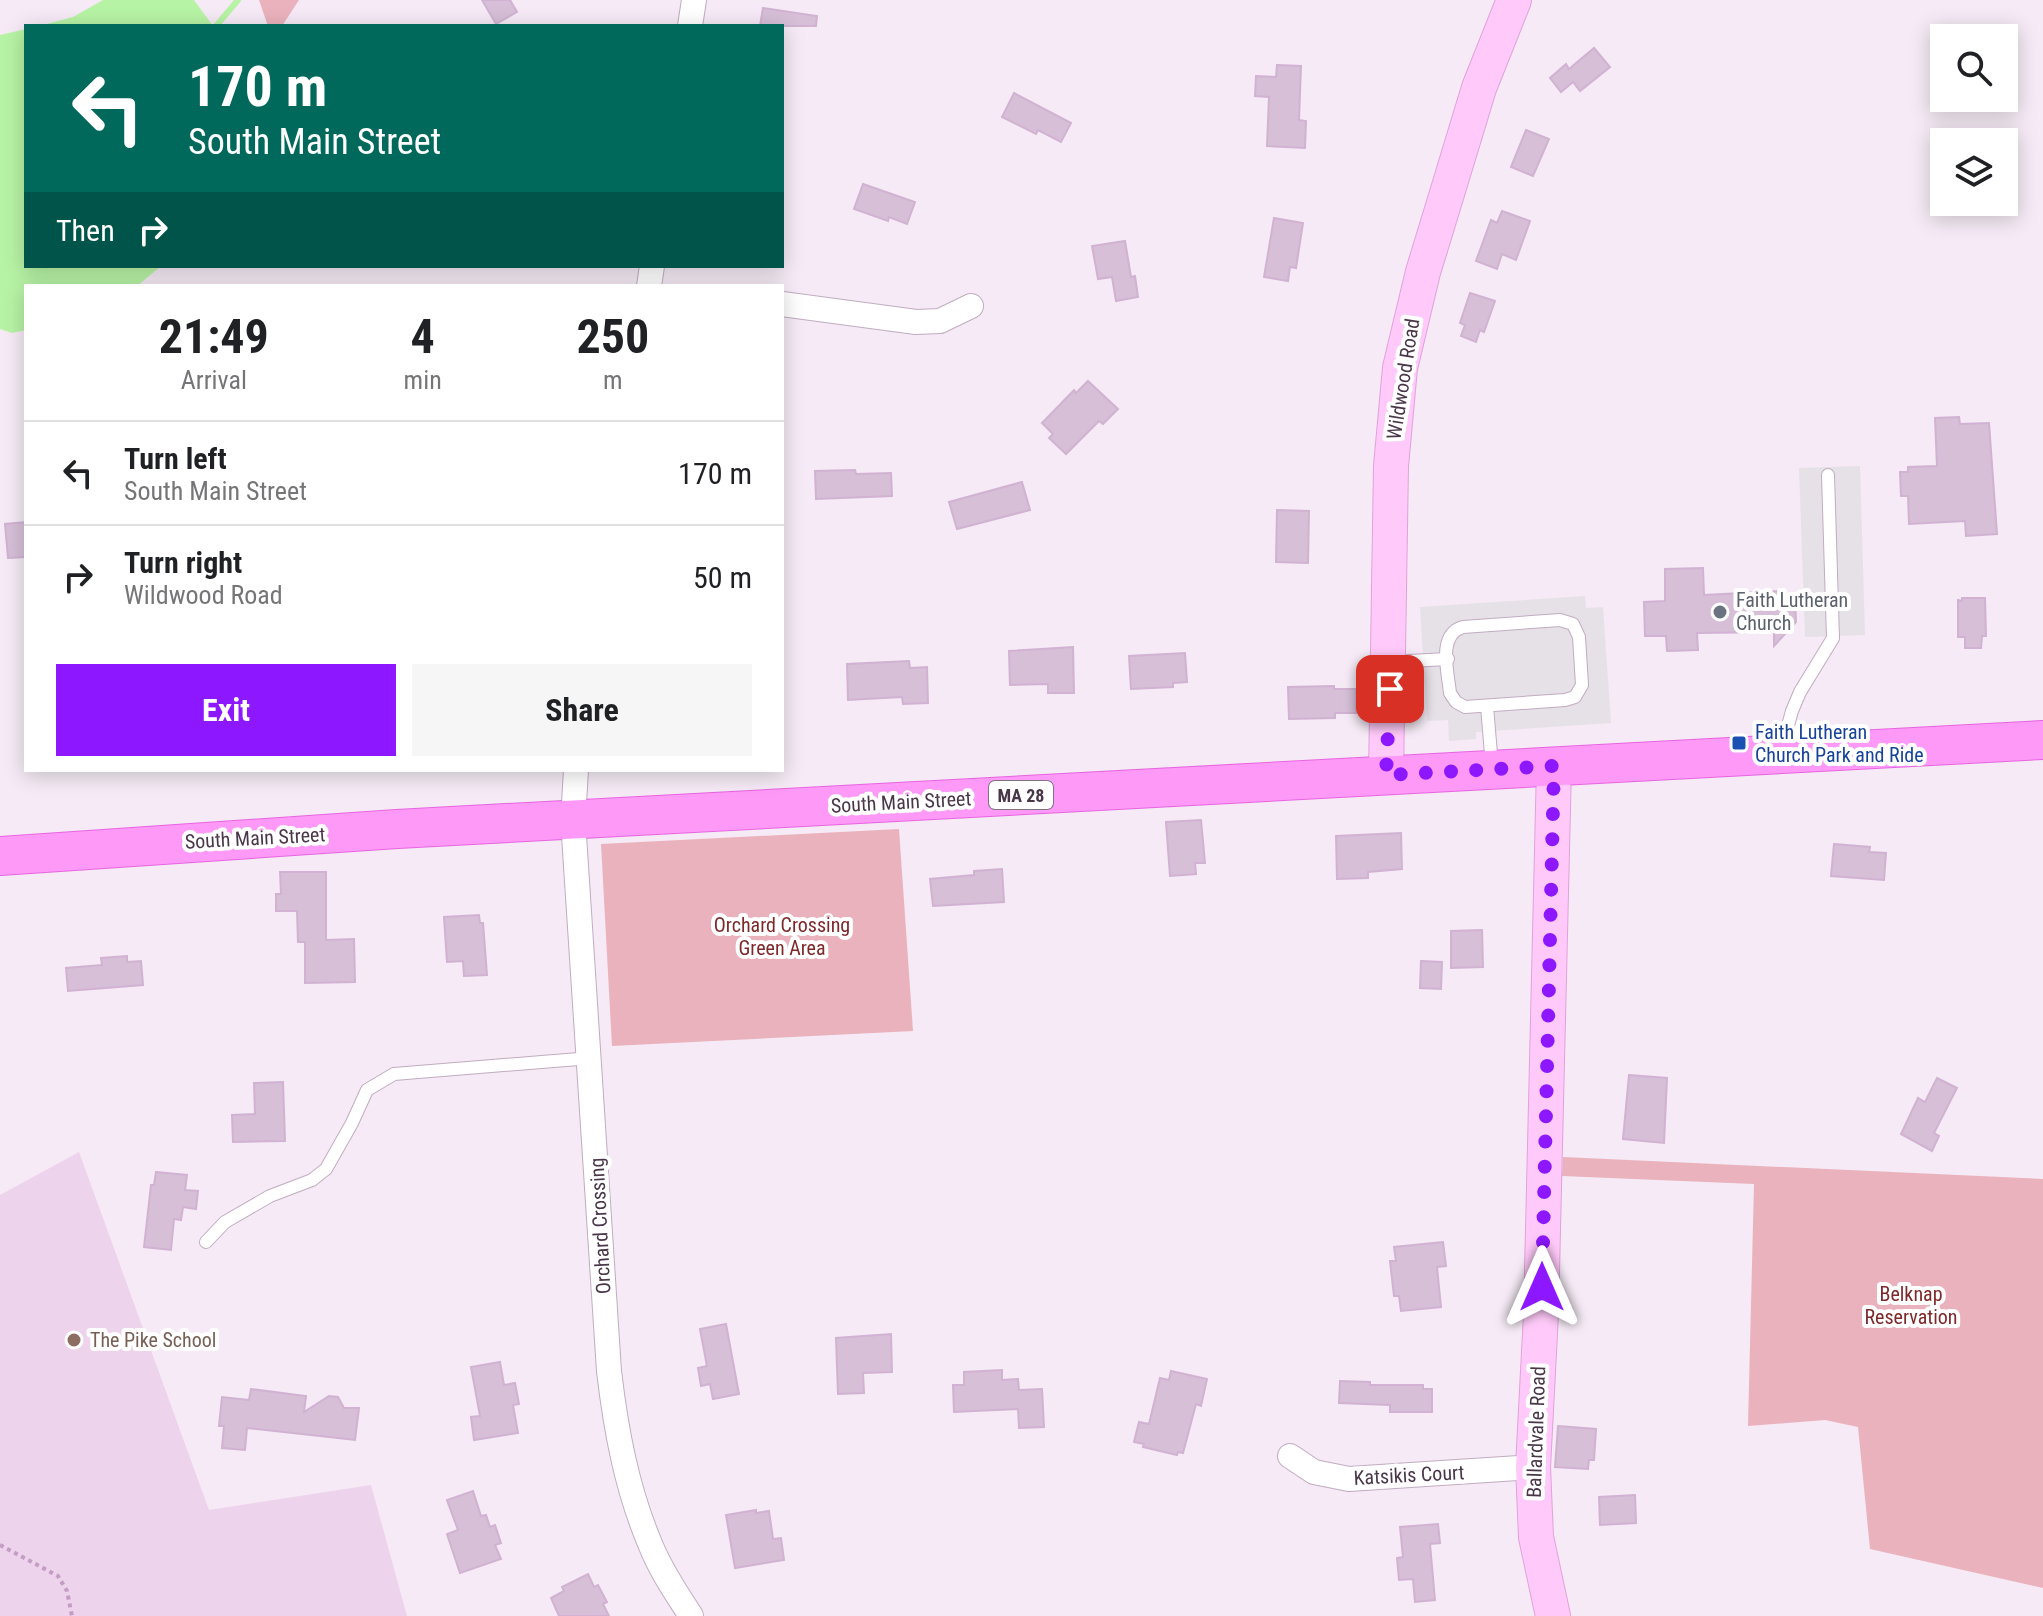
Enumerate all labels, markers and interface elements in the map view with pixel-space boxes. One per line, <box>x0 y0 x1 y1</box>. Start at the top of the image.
map controls <box>1930 24 2018 216</box>
button: search <box>1930 24 2018 112</box>
text: 170 m <box>188 54 327 120</box>
icon: left <box>56 56 160 160</box>
text: South Main Street <box>188 121 441 163</box>
button: layers <box>1930 128 2018 216</box>
icon: right <box>131 208 175 252</box>
text: Then <box>56 213 115 248</box>
text: 21:49 <box>159 308 269 365</box>
text: 4 <box>411 308 435 365</box>
text: 250 <box>576 308 649 365</box>
street label: Wildwood Road <box>1382 317 1424 441</box>
text: Arrival <box>181 365 247 395</box>
text: min <box>404 365 442 395</box>
text: m <box>603 365 623 395</box>
text: Turn left <box>124 441 227 476</box>
icon: left <box>56 451 100 495</box>
text: 170 m <box>678 456 752 491</box>
text: South Main Street <box>124 476 307 506</box>
text: Turn right <box>124 545 242 580</box>
icon: right <box>56 555 100 599</box>
text: 50 m <box>693 560 752 595</box>
text: Wildwood Road <box>124 580 283 610</box>
place label: Faith Lutheran Church <box>1736 588 1848 635</box>
marker: Faith Lutheran Church <box>1711 603 1729 621</box>
pin <box>1356 655 1424 723</box>
button: Exit <box>56 664 396 756</box>
button: Share <box>412 664 752 756</box>
icon: arrive <box>1368 667 1412 711</box>
place label: Faith Lutheran Church Park and Ride <box>1755 720 1924 767</box>
marker: Faith Lutheran Church Park and Ride <box>1730 734 1748 752</box>
road number: MA 28 <box>989 781 1053 809</box>
street label: South Main Street <box>830 786 972 818</box>
street label: South Main Street <box>184 822 326 854</box>
park label: Orchard Crossing Green Area <box>714 913 850 960</box>
street label: Orchard Crossing <box>584 1157 616 1295</box>
position arrow <box>1500 1245 1584 1329</box>
park label: Belknap Reservation <box>1865 1282 1957 1329</box>
place label: The Pike School <box>90 1328 216 1352</box>
marker: The Pike School <box>65 1331 83 1349</box>
street label: Ballardvale Road <box>1522 1366 1550 1498</box>
street label: Katsikis Court <box>1353 1460 1465 1490</box>

